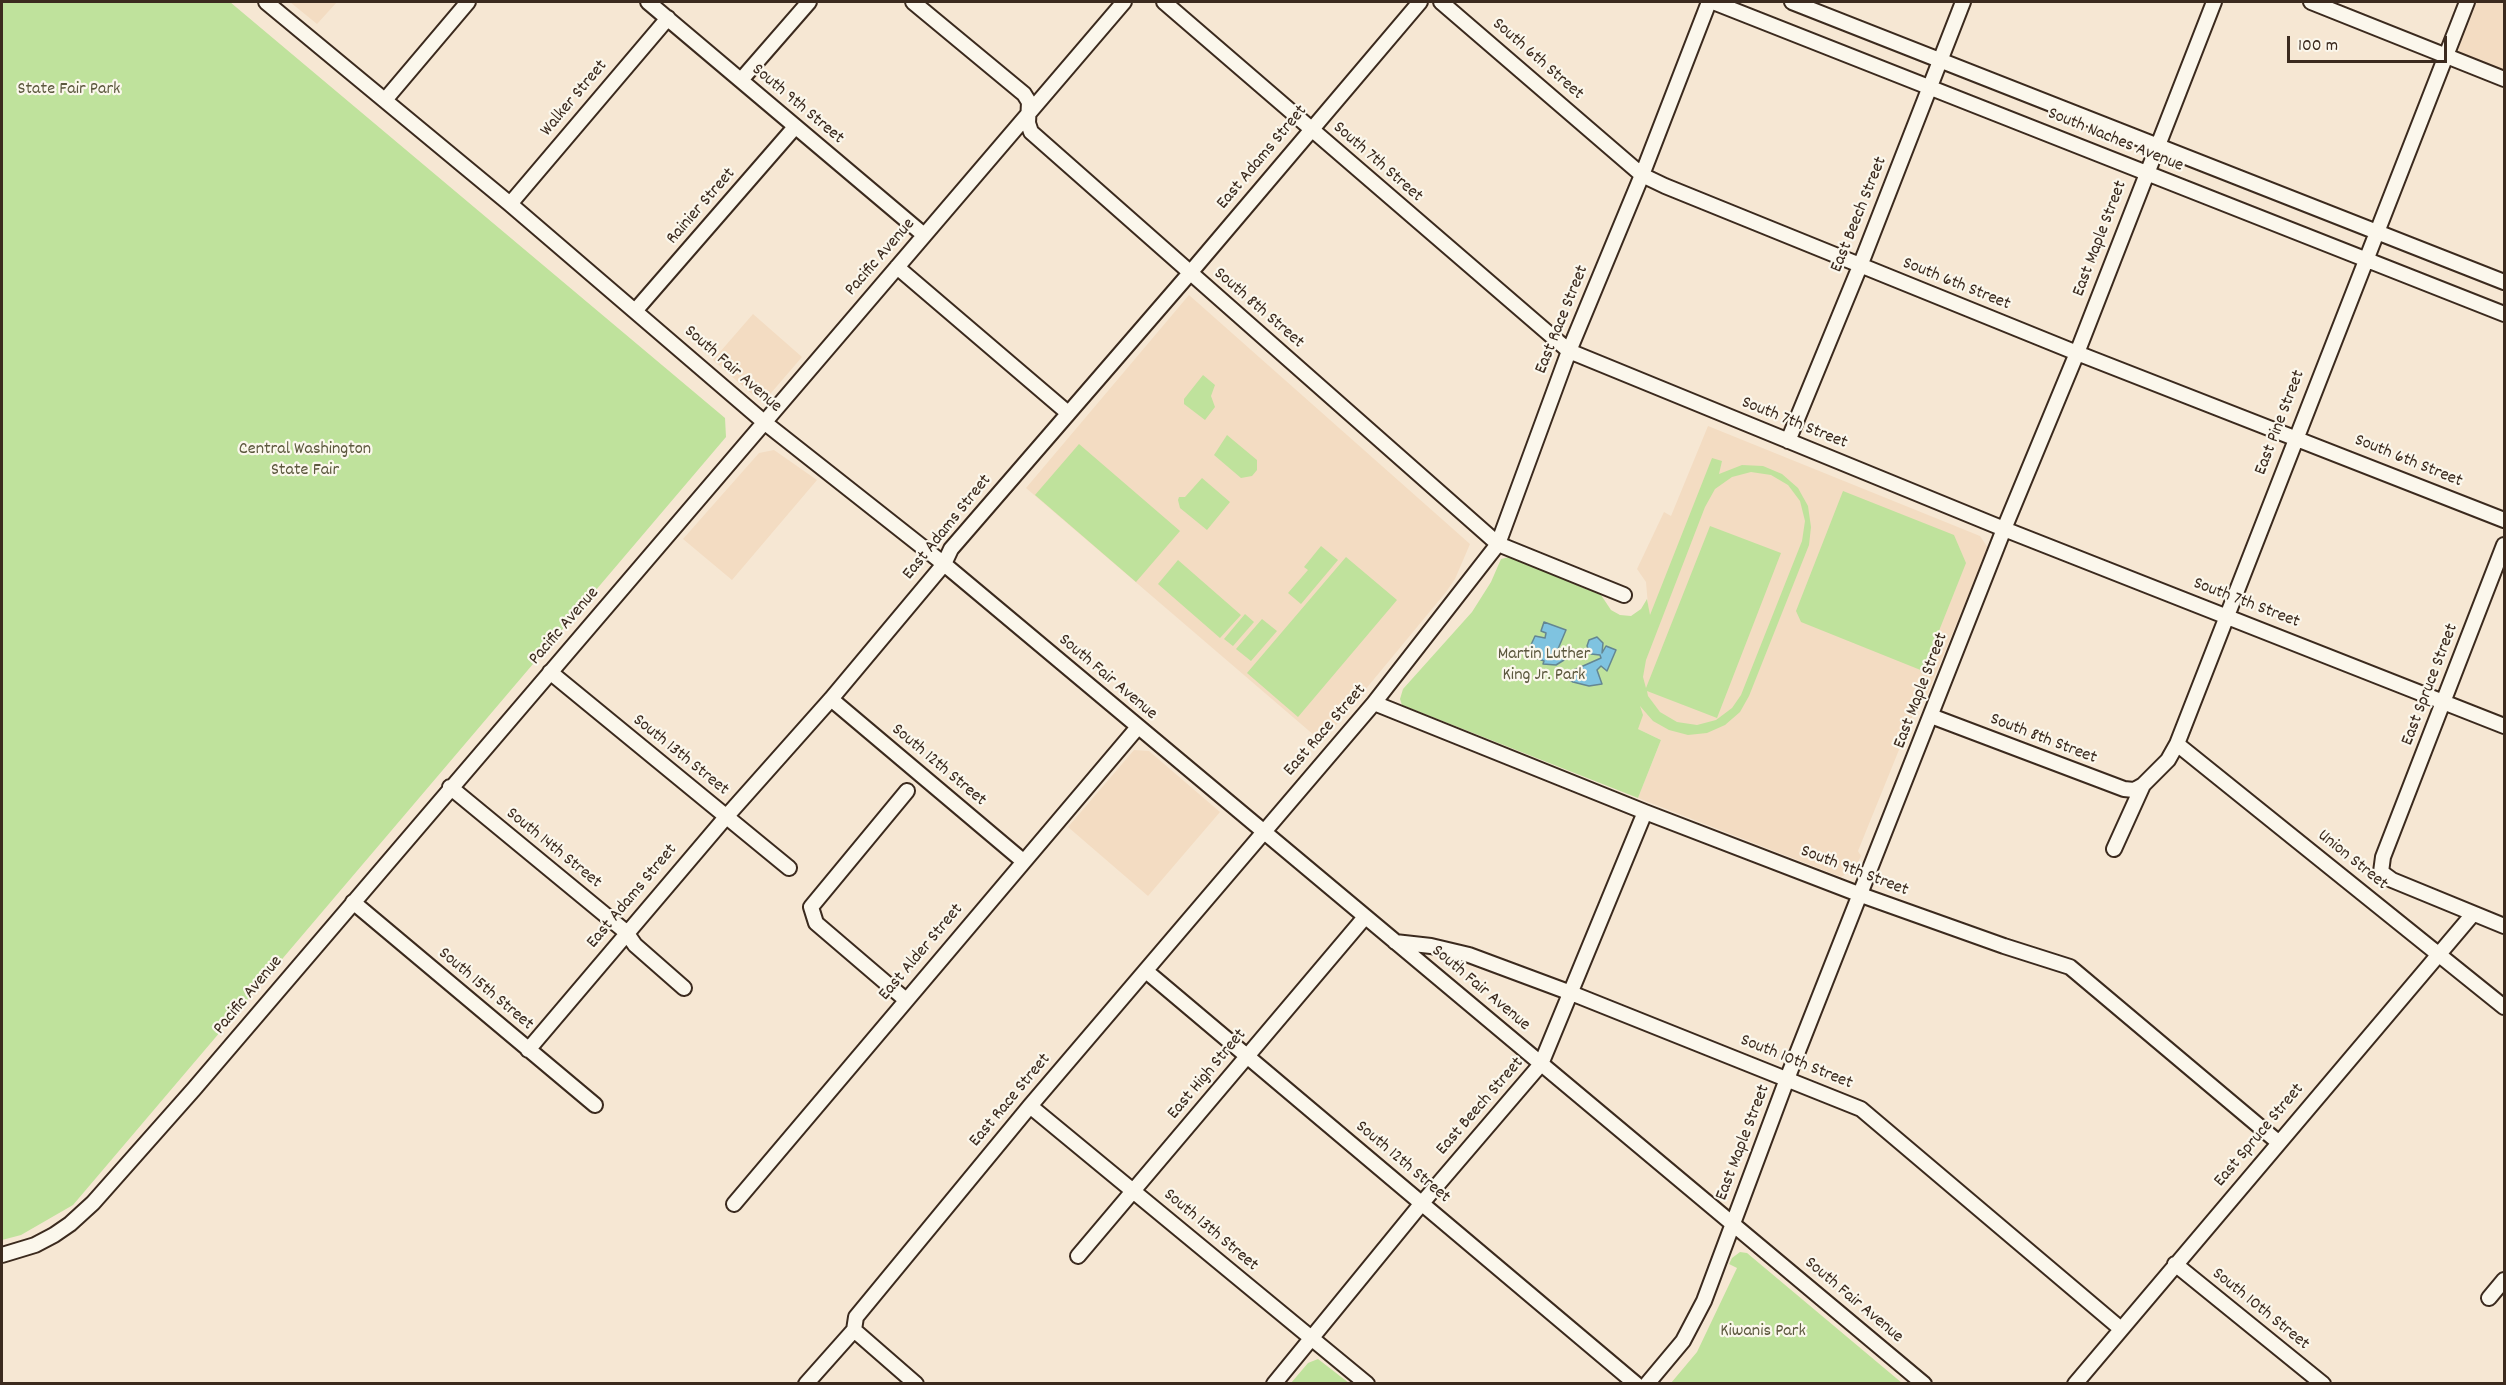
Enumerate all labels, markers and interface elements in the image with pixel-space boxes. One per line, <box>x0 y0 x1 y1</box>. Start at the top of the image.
street label: South 6th Street <box>1487 14 1587 106</box>
scale bar <box>2290 24 2450 62</box>
text: 100 m <box>2298 34 2338 59</box>
street label: Walker Street <box>537 56 613 142</box>
street label: South 9th Street <box>747 60 847 150</box>
park label: State Fair Park <box>18 80 120 102</box>
street label: East Adams Street <box>1213 101 1313 215</box>
street label: South Naches Avenue <box>2044 104 2186 178</box>
street label: South 7th Street <box>1328 118 1426 208</box>
street label: East Beech Street <box>1827 154 1893 276</box>
street label: Rainier Street <box>663 164 741 250</box>
street label: East Maple Street <box>2069 178 2133 300</box>
street label: Pacific Avenue <box>841 215 921 301</box>
street label: South 6th Street <box>1899 254 2013 316</box>
street label: East Race Street <box>1531 263 1595 377</box>
street label: South 8th Street <box>1208 264 1308 354</box>
street label: South Fair Avenue <box>679 322 785 418</box>
street label: East Pine Street <box>2251 368 2311 478</box>
street label: South 7th Street <box>1738 393 1850 455</box>
street label: South 6th Street <box>2351 431 2465 493</box>
park label: Central Washington State Fair <box>239 440 371 482</box>
street label: East Adams Street <box>899 471 997 585</box>
street label: South 7th Street <box>2190 574 2302 634</box>
street label: Pacific Avenue <box>525 584 605 670</box>
street label: East Spruce Street <box>2398 621 2464 749</box>
street label: South Fair Avenue <box>1053 630 1161 726</box>
street label: East Maple Street <box>1890 630 1954 752</box>
park label: Martin Luther King Jr. Park <box>1498 645 1590 688</box>
street label: East Race Street <box>1280 680 1372 782</box>
street label: South 8th Street <box>1987 710 2099 770</box>
street label: South 13th Street <box>628 711 732 801</box>
street label: South 12th Street <box>886 720 990 812</box>
street label: South 14th Street <box>501 804 605 894</box>
street label: Union Street <box>2312 826 2392 896</box>
street label: East Adams Street <box>583 840 683 954</box>
street label: South 9th Street <box>1797 842 1911 902</box>
street label: East Alder Street <box>875 900 969 1006</box>
street label: South Fair Avenue <box>1426 941 1534 1037</box>
street label: South 15th Street <box>433 944 537 1036</box>
street label: Pacific Avenue <box>210 952 288 1040</box>
street label: East High Street <box>1164 1025 1252 1125</box>
street label: South 10th Street <box>1737 1031 1855 1095</box>
street label: East Race Street <box>966 1050 1056 1152</box>
street label: East Beech Street <box>1433 1054 1529 1160</box>
street label: East Spruce Street <box>2210 1080 2310 1192</box>
street label: East Maple Street <box>1712 1082 1776 1204</box>
street label: South 12th Street <box>1350 1117 1454 1209</box>
street label: South 13th Street <box>1158 1185 1262 1277</box>
street label: South Fair Avenue <box>1799 1253 1907 1349</box>
street label: South 10th Street <box>2207 1264 2313 1356</box>
park label: Kiwanis Park <box>1720 1322 1806 1344</box>

